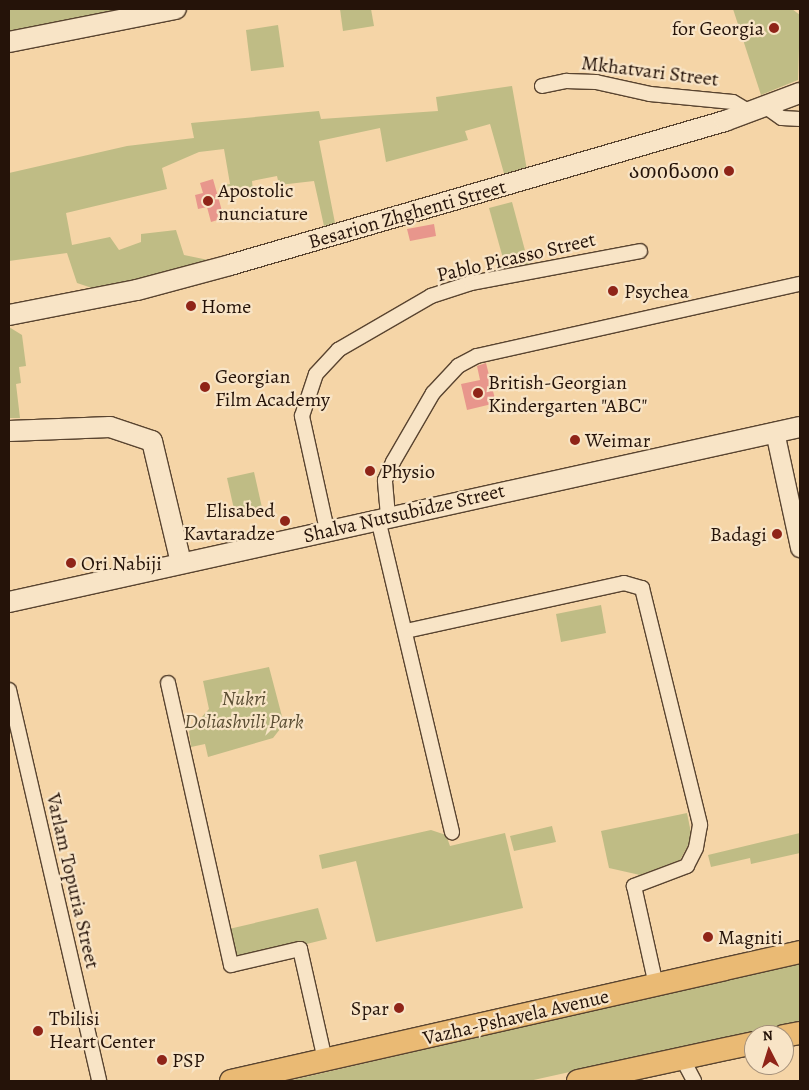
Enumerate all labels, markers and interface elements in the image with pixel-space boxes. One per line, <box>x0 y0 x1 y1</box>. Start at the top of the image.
place label: for Georgia <box>672 16 764 40</box>
marker: for Georgia <box>768 22 780 34</box>
street label: Mkhatvari Street <box>580 51 720 91</box>
place label: ათინათი <box>629 159 719 183</box>
marker: ათინათი <box>723 165 735 177</box>
street label: Besarion Zhghenti Street <box>306 174 508 254</box>
place label: Apostolic nunciature <box>218 178 308 225</box>
marker: Apostolic nunciature <box>202 195 214 207</box>
street label: Pablo Picasso Street <box>434 227 598 287</box>
place label: Psychea <box>624 279 689 303</box>
marker: Psychea <box>606 284 620 298</box>
place label: Home <box>201 294 251 318</box>
marker: Home <box>185 300 197 312</box>
place label: Georgian Film Academy <box>215 364 330 411</box>
place label: British-Georgian Kindergarten "ABC" <box>488 370 648 417</box>
marker: Georgian Film Academy <box>199 381 211 393</box>
marker: British-Georgian Kindergarten "ABC" <box>472 387 484 399</box>
place label: Weimar <box>585 428 650 452</box>
marker: Weimar <box>569 434 581 446</box>
place label: Physio <box>381 459 435 483</box>
marker: Physio <box>363 464 377 478</box>
street label: Shalva Nutsubidze Street <box>301 478 507 548</box>
place label: Elisabed Kavtaradze <box>183 498 275 545</box>
marker: Elisabed Kavtaradze <box>279 515 291 527</box>
place label: Badagi <box>710 522 767 546</box>
marker: Badagi <box>771 528 783 540</box>
place label: Ori Nabiji <box>81 551 162 575</box>
marker: Ori Nabiji <box>65 557 77 569</box>
park label: Nukri Doliashvili Park <box>184 687 304 734</box>
street label: Varlam Topuria Street <box>41 791 105 971</box>
place label: Magniti <box>718 925 783 949</box>
marker: Magniti <box>702 931 714 943</box>
street label: Vazha-Pshavela Avenue <box>421 984 611 1050</box>
place label: Spar <box>351 996 389 1020</box>
marker: Spar <box>393 1002 405 1014</box>
place label: Tbilisi Heart Center <box>49 1007 155 1054</box>
marker: Tbilisi Heart Center <box>31 1024 45 1038</box>
north arrow <box>744 1025 794 1075</box>
text: N <box>762 1026 774 1045</box>
place label: PSP <box>172 1048 205 1072</box>
marker: PSP <box>156 1054 168 1066</box>

